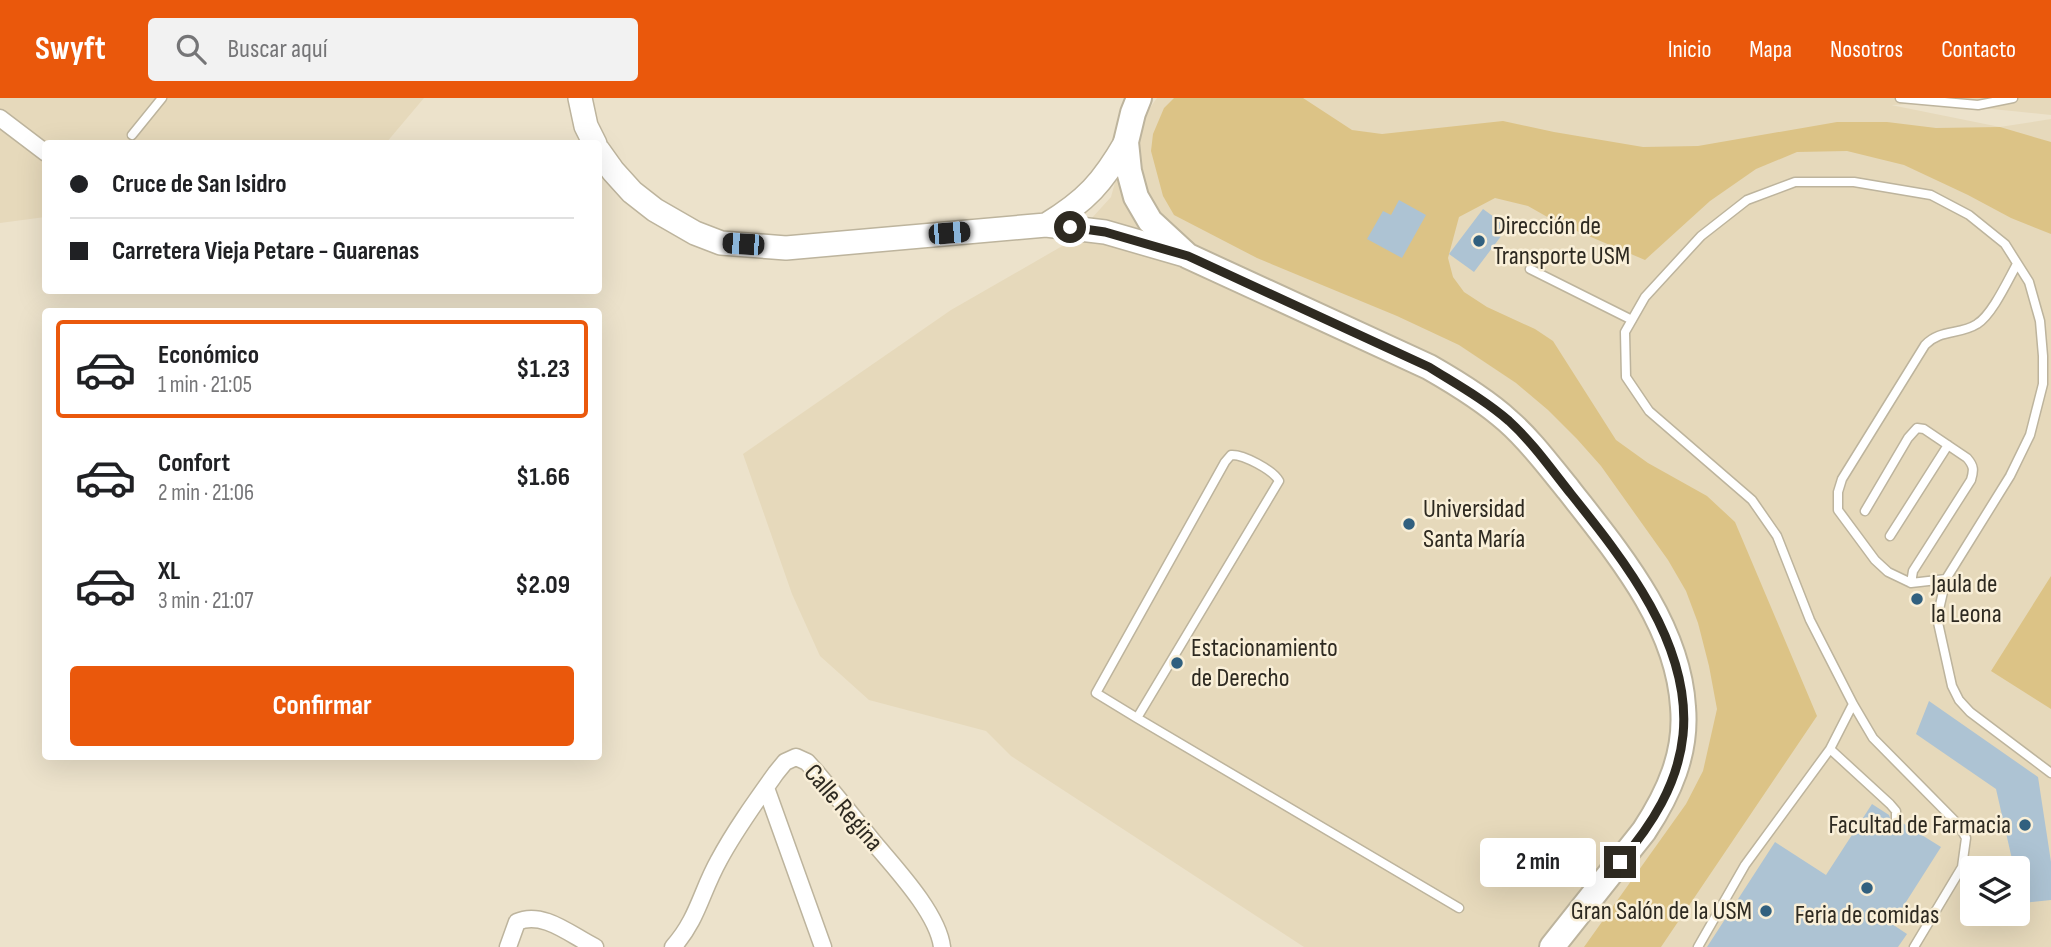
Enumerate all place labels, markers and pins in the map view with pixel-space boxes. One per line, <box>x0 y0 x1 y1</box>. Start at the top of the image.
place label: Dirección de Transporte USM <box>1493 211 1630 272</box>
marker: Dirección de Transporte USM <box>1471 233 1487 249</box>
place label: Universidad Santa María <box>1423 494 1525 555</box>
marker: Universidad Santa María <box>1401 516 1417 532</box>
place label: Jaula de la Leona <box>1930 569 2002 630</box>
marker: Jaula de la Leona <box>1909 591 1925 607</box>
place label: Estacionamiento de Derecho <box>1191 633 1338 694</box>
marker: Estacionamiento de Derecho <box>1169 655 1185 671</box>
place label: Facultad de Farmacia <box>1828 810 2011 841</box>
marker: Facultad de Farmacia <box>2017 817 2033 833</box>
marker: Feria de comidas <box>1859 880 1875 896</box>
place label: Gran Salón de la USM <box>1571 896 1752 927</box>
place label: Feria de comidas <box>1795 900 1939 931</box>
marker: Gran Salón de la USM <box>1758 903 1774 919</box>

